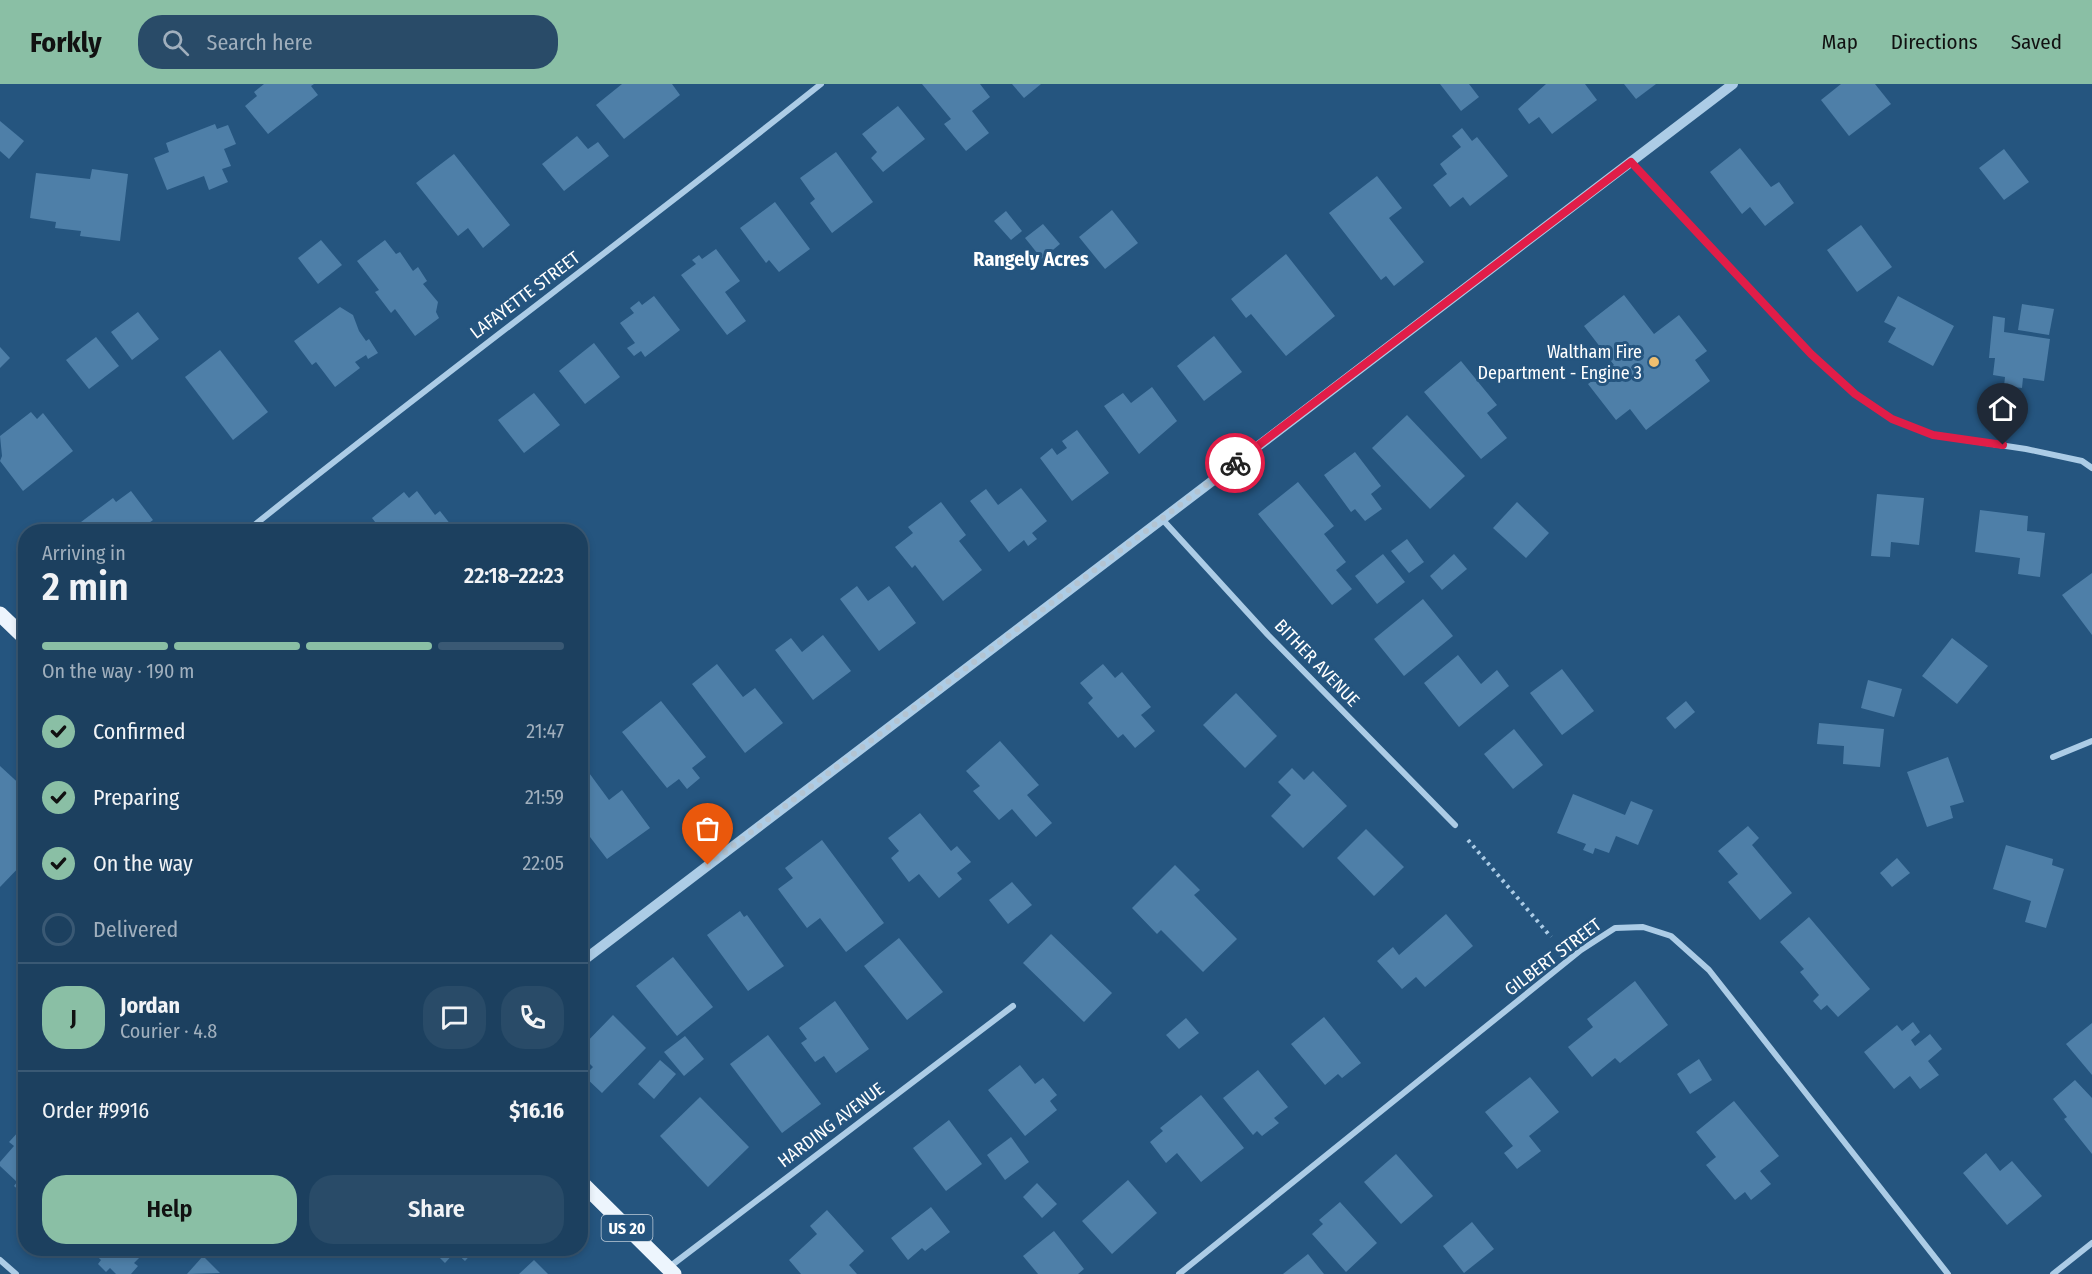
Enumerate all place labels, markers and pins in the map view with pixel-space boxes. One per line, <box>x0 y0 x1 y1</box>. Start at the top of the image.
place label: Waltham Fire Department - Engine 3 <box>1478 341 1642 384</box>
marker: Waltham Fire Department - Engine 3 <box>1647 355 1661 369</box>
pin <box>1977 383 2028 445</box>
pin <box>682 803 733 865</box>

